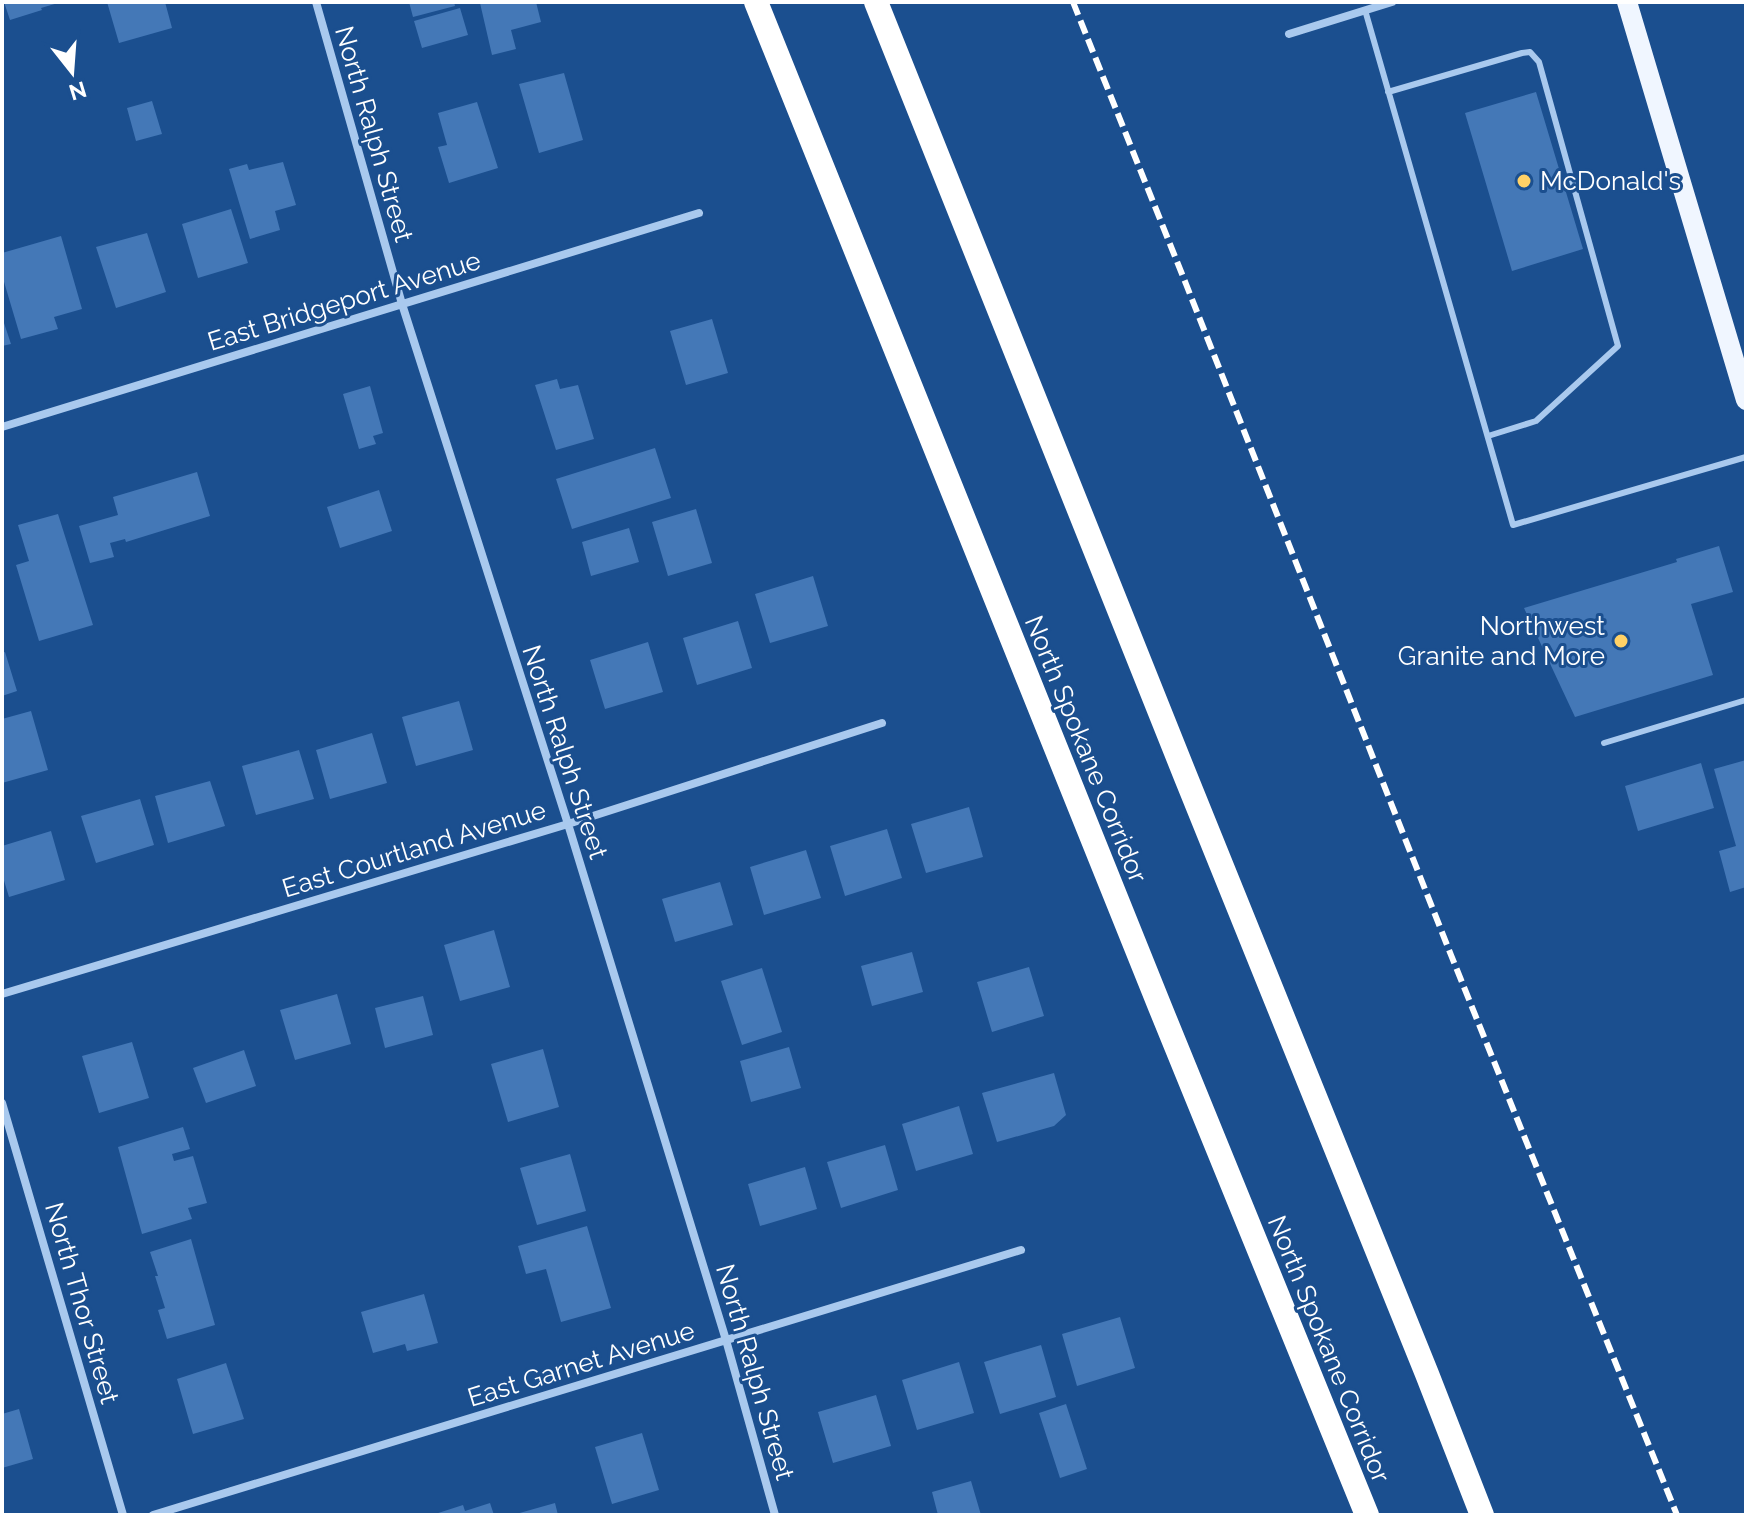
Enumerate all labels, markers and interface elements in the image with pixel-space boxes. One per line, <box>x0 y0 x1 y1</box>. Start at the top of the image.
street label: North Ralph Street <box>329 23 419 246</box>
north arrow <box>32 32 112 112</box>
text: N <box>66 76 90 106</box>
place label: McDonald's <box>1540 166 1681 196</box>
marker: McDonald's <box>1515 172 1533 190</box>
street label: East Bridgeport Avenue <box>204 245 484 357</box>
street label: North Spokane Corridor <box>1019 611 1153 887</box>
place label: Northwest Granite and More <box>1398 611 1605 671</box>
marker: Northwest Granite and More <box>1612 632 1630 650</box>
street label: North Ralph Street <box>516 641 614 863</box>
street label: East Courtland Avenue <box>279 795 549 903</box>
street label: North Thor Street <box>39 1199 125 1407</box>
street label: North Spokane Corridor <box>1262 1211 1396 1487</box>
street label: North Ralph Street <box>710 1261 800 1484</box>
street label: East Garnet Avenue <box>464 1315 698 1413</box>

